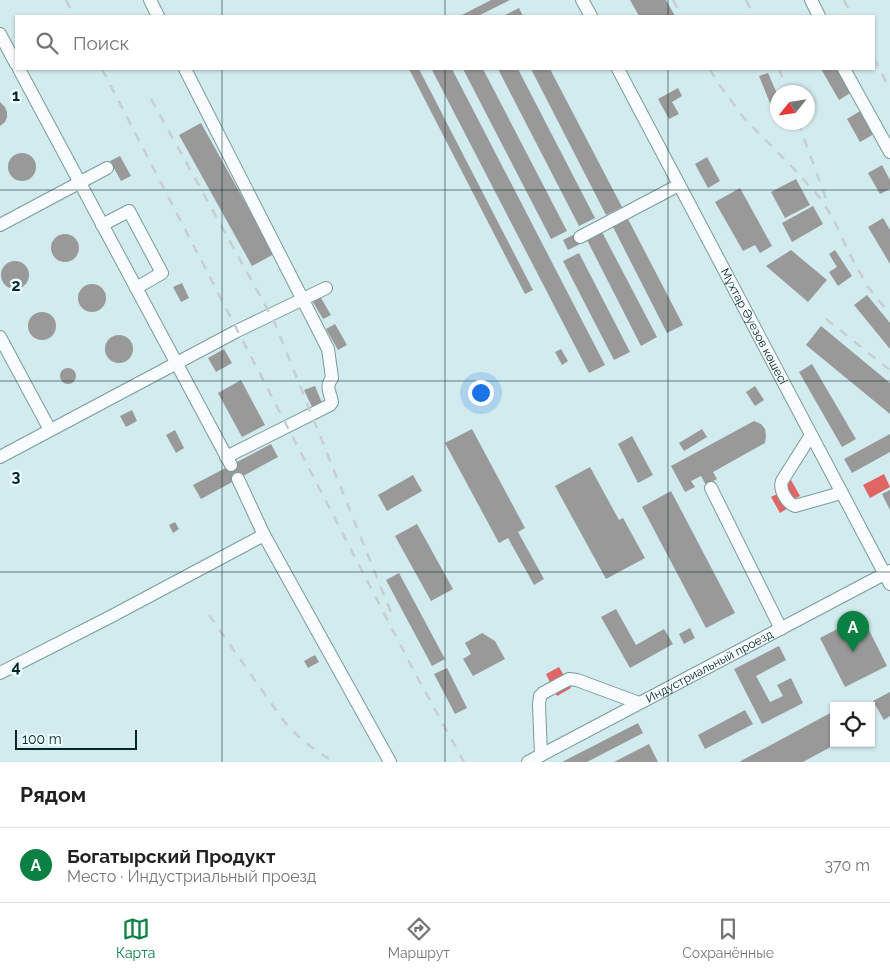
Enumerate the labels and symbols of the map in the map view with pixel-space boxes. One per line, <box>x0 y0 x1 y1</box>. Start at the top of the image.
north arrow <box>770 85 815 130</box>
text: 1 <box>12 86 20 105</box>
street label: Мұхтар Әуезов көшесі <box>718 266 790 387</box>
text: 2 <box>11 276 21 295</box>
your location <box>468 380 494 406</box>
text: 3 <box>12 467 21 486</box>
pin: A <box>837 611 869 652</box>
street label: Индустриальный проезд <box>643 627 775 706</box>
text: 4 <box>11 657 21 676</box>
scale bar <box>15 727 138 750</box>

